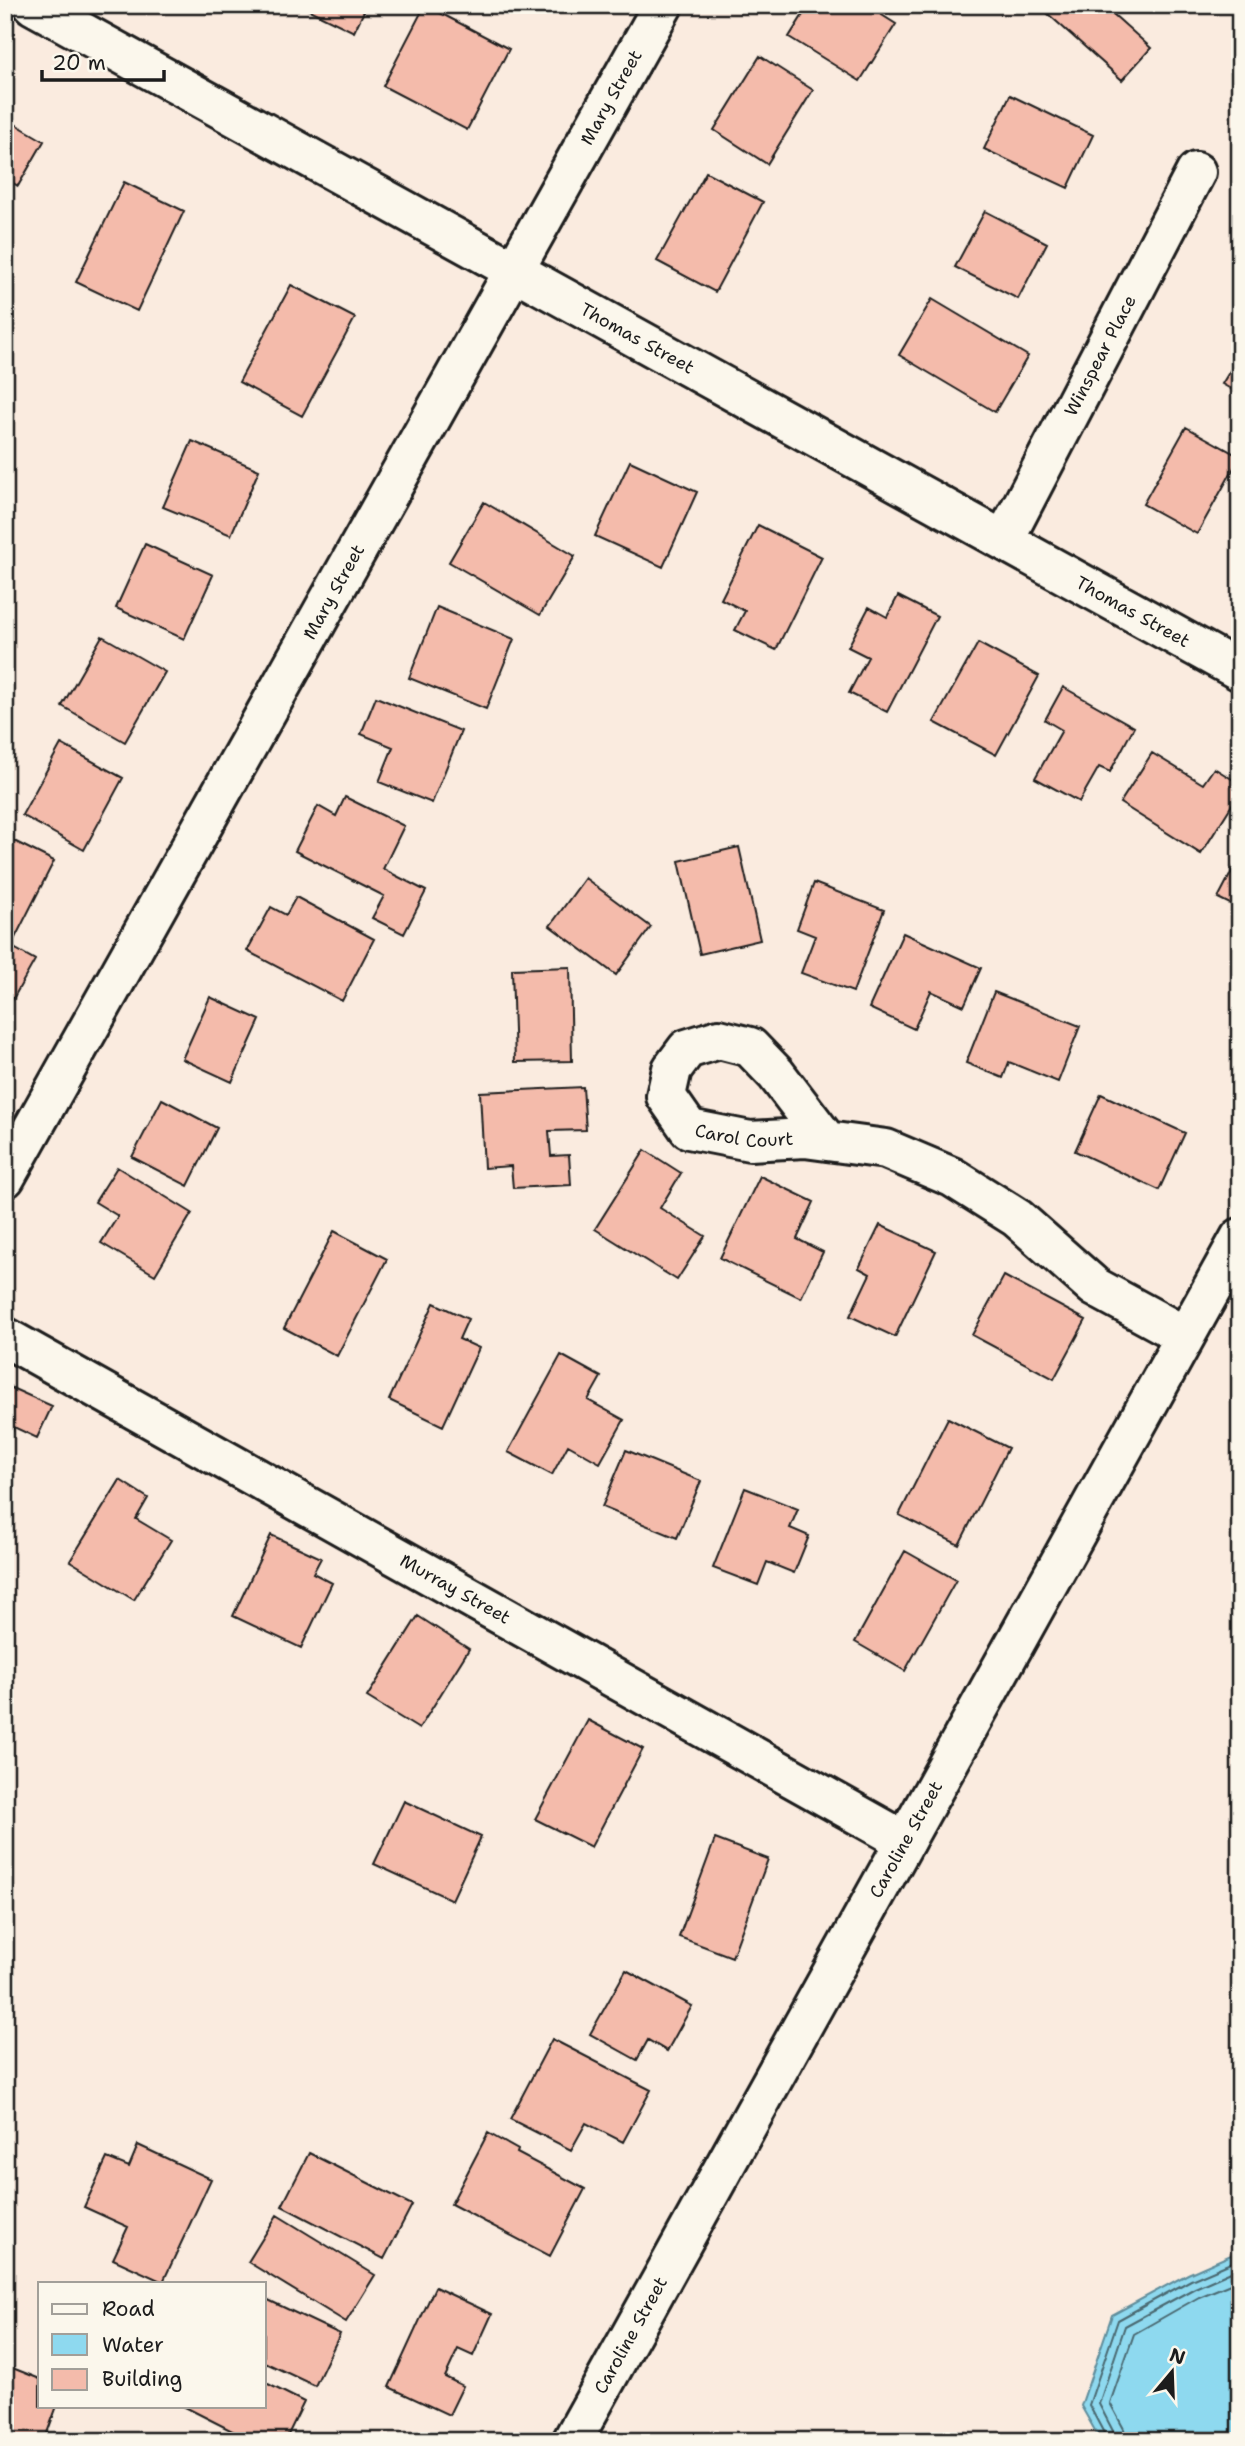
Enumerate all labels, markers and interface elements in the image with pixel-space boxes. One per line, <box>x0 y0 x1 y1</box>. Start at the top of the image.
scale bar <box>42 38 164 82</box>
street label: Mary Street <box>575 45 648 149</box>
text: 20 m <box>52 49 106 77</box>
street label: Winspear Place <box>1059 291 1142 420</box>
street label: Thomas Street <box>576 297 699 380</box>
street label: Mary Street <box>297 540 370 644</box>
street label: Thomas Street <box>1071 571 1194 653</box>
street label: Carol Court <box>693 1118 794 1153</box>
street label: Murray Street <box>396 1549 515 1630</box>
street label: Caroline Street <box>864 1776 948 1902</box>
street label: Caroline Street <box>589 2272 673 2398</box>
legend <box>38 2282 266 2408</box>
text: Road <box>102 2295 155 2323</box>
text: Water <box>102 2331 164 2359</box>
north arrow <box>1136 2338 1206 2408</box>
text: N <box>1166 2342 1189 2371</box>
text: Building <box>102 2365 182 2393</box>

